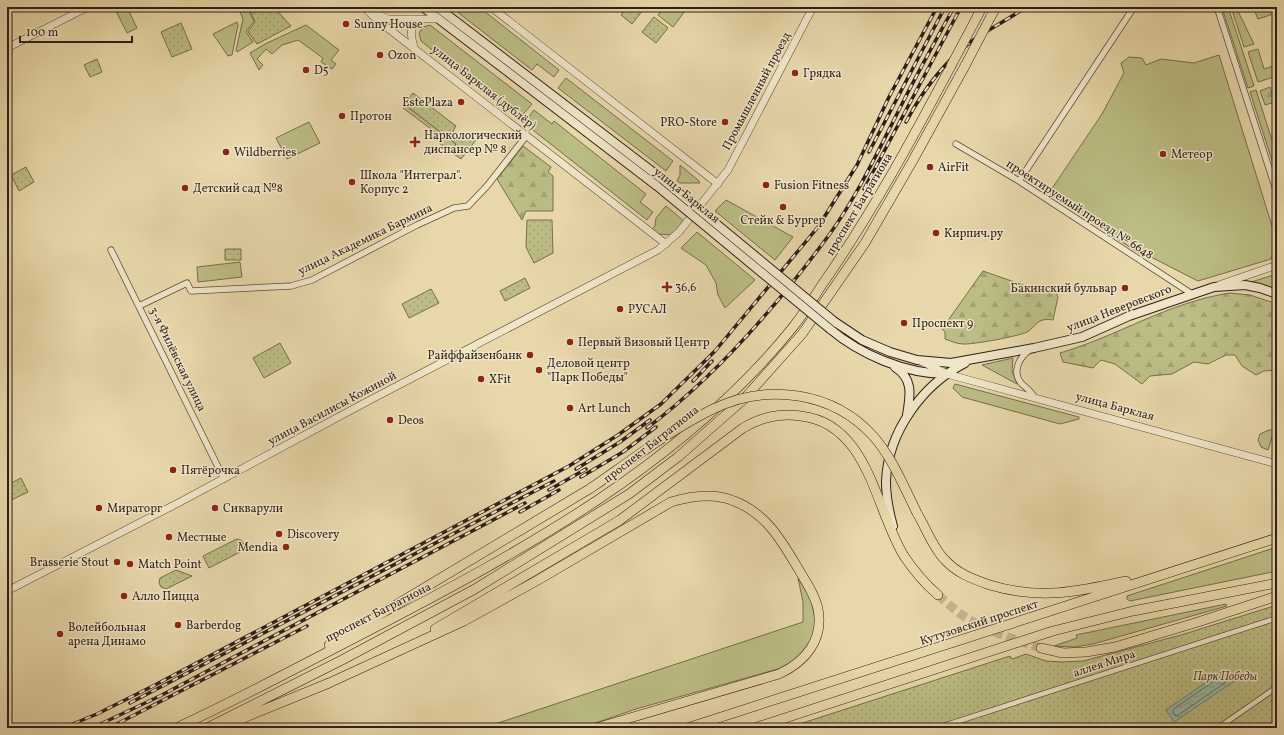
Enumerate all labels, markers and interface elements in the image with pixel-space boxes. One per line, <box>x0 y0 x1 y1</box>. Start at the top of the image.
place label: Sunny House <box>354 17 423 33</box>
scale bar <box>20 18 132 44</box>
marker: Sunny House <box>341 19 351 29</box>
text: 100 m <box>26 25 59 41</box>
street label: Промышленный проезд <box>719 29 795 153</box>
street label: улица Барклая (дублёр) <box>428 42 539 134</box>
place label: Ozon <box>388 48 416 64</box>
marker: Ozon <box>375 50 385 60</box>
place label: D5 <box>314 63 329 79</box>
marker: D5 <box>301 65 311 75</box>
place label: Грядка <box>803 66 841 82</box>
marker: Грядка <box>790 68 800 78</box>
place label: EstePlaza <box>402 95 453 111</box>
marker: EstePlaza <box>456 97 466 107</box>
place label: Протон <box>350 109 392 125</box>
marker: Протон <box>337 111 347 121</box>
place label: PRO-Store <box>660 115 717 131</box>
marker: PRO-Store <box>720 117 730 127</box>
place label: Наркологический диспансер № 8 <box>424 128 522 158</box>
marker: Наркологический диспансер № 8 <box>409 136 421 148</box>
place label: Wildberries <box>234 145 296 161</box>
marker: Wildberries <box>221 147 231 157</box>
place label: Метеор <box>1171 147 1213 163</box>
marker: Метеор <box>1158 149 1168 159</box>
street label: проспект Багратиона <box>823 150 897 259</box>
street label: проектируемый проезд № 6648 <box>1003 156 1156 263</box>
place label: AirFit <box>938 160 969 176</box>
marker: AirFit <box>925 162 935 172</box>
street label: улица Барклая <box>650 164 723 227</box>
place label: Школа "Интеграл". Корпус 2 <box>360 168 462 198</box>
marker: Школа "Интеграл". Корпус 2 <box>347 177 357 187</box>
place label: Fusion Fitness <box>774 178 849 194</box>
marker: Fusion Fitness <box>761 180 771 190</box>
place label: Детский сад №8 <box>193 181 283 197</box>
marker: Детский сад №8 <box>180 183 190 193</box>
street label: улица Академика Бармина <box>295 200 435 280</box>
marker: Стейк & Бургер <box>778 202 788 212</box>
place label: Стейк & Бургер <box>741 213 826 229</box>
place label: Кирпич.ру <box>944 226 1004 242</box>
marker: Кирпич.ру <box>931 228 941 238</box>
place label: 36,6 <box>675 280 696 296</box>
place label: Бакинский бульвар <box>1011 281 1117 297</box>
marker: 36,6 <box>662 282 672 292</box>
street label: улица Неверовского <box>1065 282 1174 336</box>
marker: Бакинский бульвар <box>1120 283 1130 293</box>
place label: РУСАЛ <box>628 302 667 318</box>
street label: 3-я Филёвская улица <box>145 304 209 414</box>
marker: РУСАЛ <box>615 304 625 314</box>
place label: Проспект 9 <box>912 316 973 332</box>
marker: Проспект 9 <box>899 318 909 328</box>
place label: Первый Визовый Центр <box>578 335 710 351</box>
marker: Первый Визовый Центр <box>565 337 575 347</box>
place label: Райффайзенбанк <box>427 348 523 364</box>
marker: Райффайзенбанк <box>525 350 535 360</box>
place label: Деловой центр "Парк Победы" <box>547 356 630 386</box>
marker: Деловой центр "Парк Победы" <box>534 365 544 375</box>
street label: улица Василисы Кожиной <box>265 368 400 450</box>
place label: XFit <box>489 372 511 388</box>
marker: XFit <box>476 374 486 384</box>
street label: улица Барклая <box>1074 389 1156 425</box>
place label: Art Lunch <box>578 401 631 417</box>
street label: проспект Багратиона <box>601 402 703 487</box>
marker: Art Lunch <box>565 403 575 413</box>
place label: Deos <box>398 413 424 429</box>
marker: Deos <box>385 415 395 425</box>
place label: Пятёрочка <box>181 463 240 479</box>
marker: Пятёрочка <box>168 465 178 475</box>
place label: Мираторг <box>107 501 163 517</box>
place label: Сикварули <box>223 501 283 517</box>
marker: Мираторг <box>94 503 104 513</box>
marker: Сикварули <box>210 503 220 513</box>
place label: Discovery <box>287 527 340 543</box>
marker: Discovery <box>274 529 284 539</box>
place label: Местные <box>177 530 227 546</box>
marker: Местные <box>164 532 174 542</box>
place label: Mendia <box>238 540 278 556</box>
marker: Mendia <box>281 542 291 552</box>
place label: Brasserie Stout <box>30 555 109 571</box>
marker: Brasserie Stout <box>112 557 122 567</box>
place label: Match Point <box>138 557 202 573</box>
marker: Match Point <box>125 559 135 569</box>
street label: проспект Багратиона <box>323 579 434 647</box>
place label: Алло Пицца <box>132 589 199 605</box>
marker: Алло Пицца <box>119 591 129 601</box>
street label: Кутузовский проспект <box>918 596 1041 650</box>
place label: Barberdog <box>186 618 241 634</box>
place label: Волейбольная арена Динамо <box>68 620 146 650</box>
marker: Barberdog <box>173 620 183 630</box>
marker: Волейбольная арена Динамо <box>55 629 65 639</box>
street label: аллея Мира <box>1071 646 1138 682</box>
park label: Парк Победы <box>1193 669 1257 685</box>

